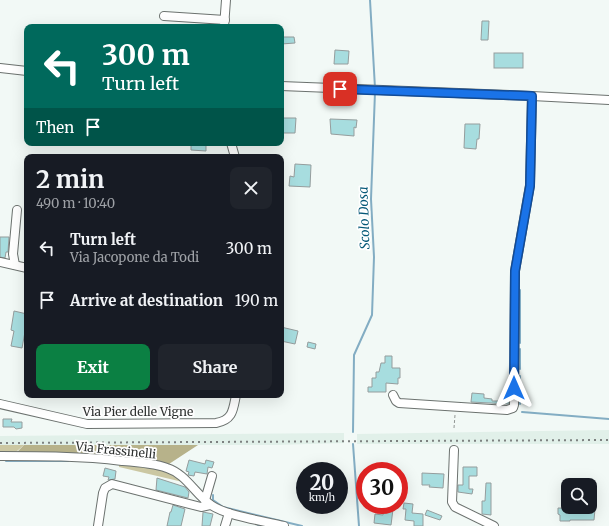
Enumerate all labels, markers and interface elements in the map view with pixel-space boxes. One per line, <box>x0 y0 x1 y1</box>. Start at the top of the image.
text: 300 m <box>102 37 190 73</box>
icon: left <box>36 40 88 92</box>
text: Turn left <box>102 72 179 95</box>
pin <box>323 72 357 106</box>
icon: arrive <box>329 78 351 100</box>
icon: arrive <box>82 116 104 138</box>
text: Then <box>36 118 74 137</box>
text: 2 min <box>36 164 104 195</box>
button: close <box>230 167 272 209</box>
water label: Scolo Dosa <box>354 186 374 250</box>
text: 490 m · 10:40 <box>36 195 115 212</box>
text: Turn left <box>70 230 136 249</box>
icon: left <box>36 237 58 259</box>
text: 300 m <box>226 239 272 258</box>
text: Via Jacopone da Todi <box>70 249 199 266</box>
icon: arrive <box>36 289 58 311</box>
text: Arrive at destination <box>70 291 223 310</box>
text: 190 m <box>235 291 278 310</box>
button: Exit <box>36 344 150 390</box>
button: Share <box>158 344 272 390</box>
position arrow <box>493 367 535 409</box>
street label: Via Pier delle Vigne <box>82 404 193 419</box>
street label: Via Frassinelli <box>74 438 157 462</box>
speed limit sign: 30 <box>356 462 408 514</box>
text: 20 <box>310 470 334 495</box>
map controls <box>561 478 597 514</box>
button: search <box>561 478 597 514</box>
text: km/h <box>309 491 335 504</box>

